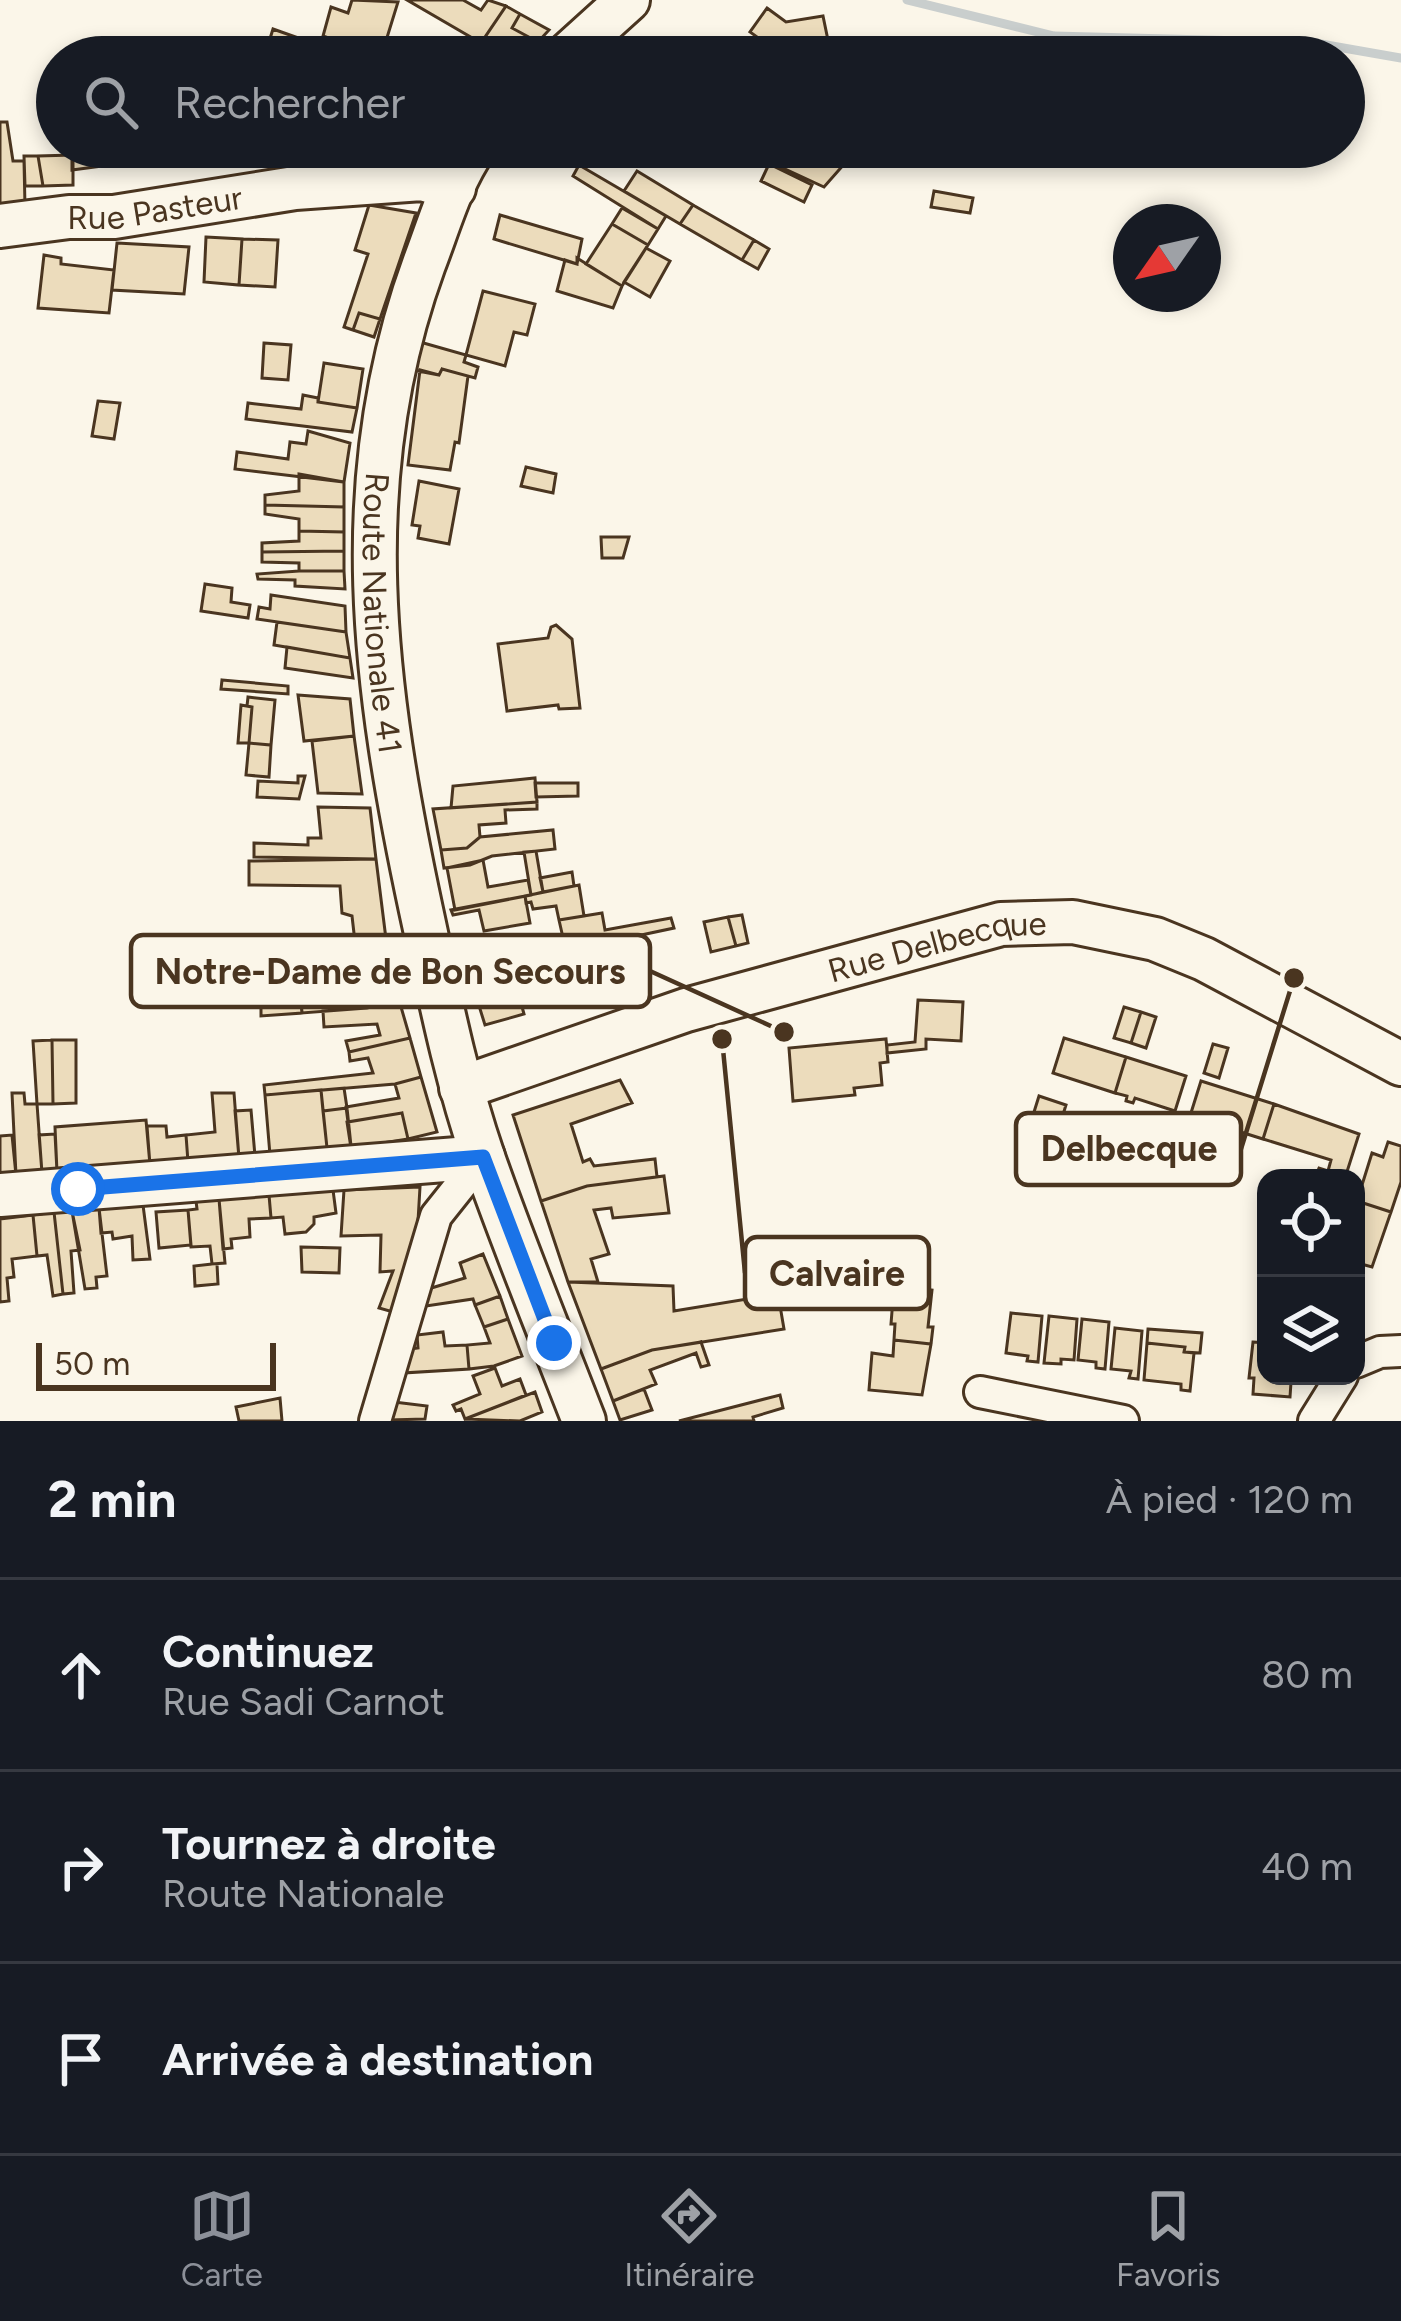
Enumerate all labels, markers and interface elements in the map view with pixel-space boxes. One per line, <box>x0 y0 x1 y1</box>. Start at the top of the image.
search box <box>36 36 1365 168</box>
icon: search <box>78 69 144 135</box>
text: Rechercher <box>174 75 405 129</box>
street label: Rue Pasteur <box>67 178 245 238</box>
north arrow <box>1113 204 1221 312</box>
street label: Route Nationale 41 <box>355 471 410 756</box>
street label: Rue Delbecque <box>824 903 1047 990</box>
callout: Notre-Dame de Bon Secours <box>131 935 650 1007</box>
text: Notre-Dame de Bon Secours <box>155 950 626 993</box>
callout: Delbecque <box>1016 1113 1241 1185</box>
text: Delbecque <box>1041 1127 1217 1170</box>
route start <box>51 1162 105 1216</box>
map controls <box>1257 1169 1365 1385</box>
button: locate <box>1257 1169 1365 1277</box>
callout: Calvaire <box>745 1237 929 1309</box>
text: Calvaire <box>769 1252 905 1295</box>
button: layers <box>1257 1277 1365 1385</box>
route end <box>527 1316 581 1370</box>
scale bar <box>36 1337 276 1390</box>
text: 50 m <box>54 1344 130 1383</box>
text: 2 min <box>48 1469 176 1530</box>
text: À pied · 120 m <box>1106 1476 1353 1523</box>
text: Continuez <box>162 1624 374 1678</box>
icon: ahead <box>48 1642 114 1708</box>
text: 80 m <box>1261 1651 1353 1698</box>
text: Rue Sadi Carnot <box>162 1678 445 1725</box>
text: Tournez à droite <box>162 1816 496 1870</box>
icon: right <box>48 1834 114 1900</box>
text: 40 m <box>1261 1843 1353 1890</box>
text: Route Nationale <box>162 1870 444 1917</box>
icon: arrive <box>48 2026 114 2092</box>
text: Arrivée à destination <box>162 2032 593 2086</box>
tab: Carte <box>181 2183 263 2294</box>
tab: Itinéraire <box>624 2183 755 2294</box>
tab: Favoris <box>1116 2183 1220 2294</box>

